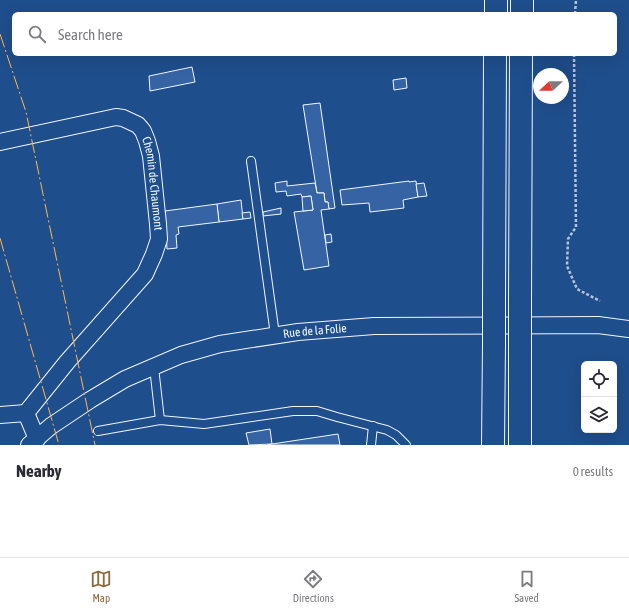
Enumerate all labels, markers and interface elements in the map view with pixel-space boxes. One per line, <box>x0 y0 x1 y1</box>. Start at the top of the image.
search box <box>12 12 617 56</box>
icon: search <box>26 23 48 45</box>
text: Search here <box>58 26 123 43</box>
north arrow <box>533 68 569 104</box>
street label: Chemin de Chaumont <box>139 135 165 232</box>
street label: Rue de la Folie <box>282 321 347 341</box>
map controls <box>581 361 617 433</box>
button: locate <box>581 361 617 397</box>
button: layers <box>581 397 617 433</box>
text: Nearby <box>16 461 62 481</box>
text: 0 results <box>573 464 613 479</box>
tab: Map <box>90 568 112 604</box>
tab: Directions <box>293 568 334 604</box>
tab: Saved <box>514 568 539 604</box>

